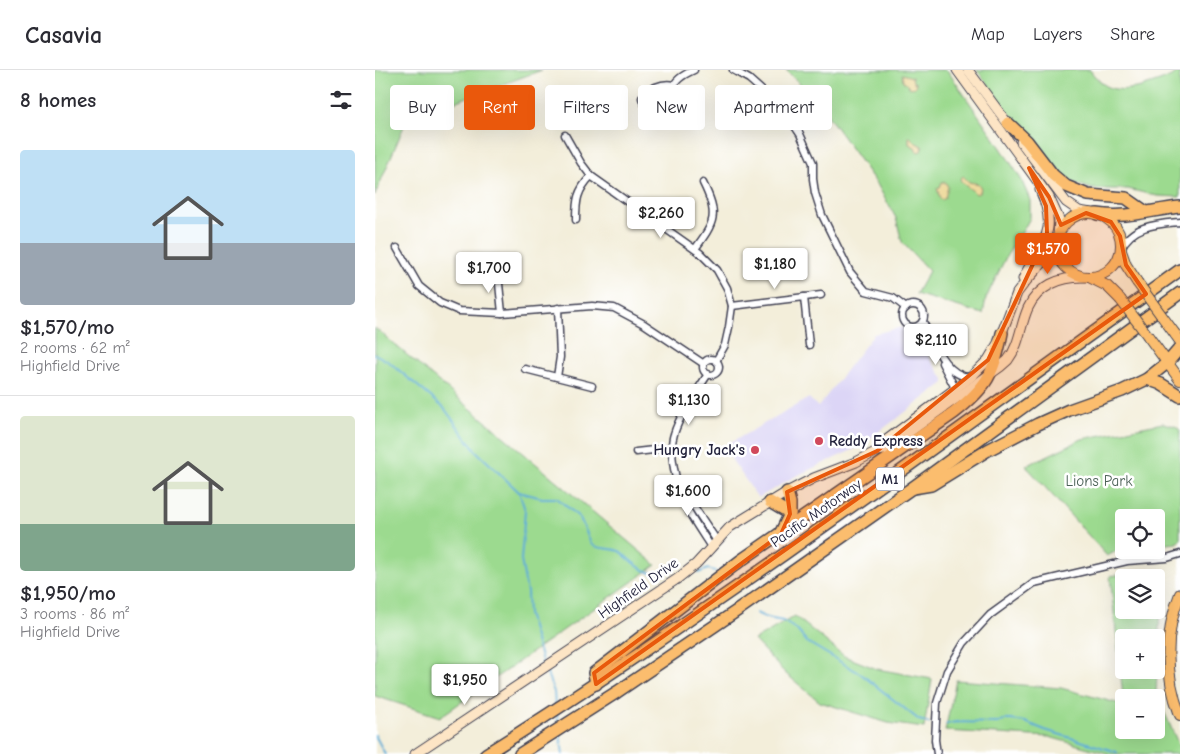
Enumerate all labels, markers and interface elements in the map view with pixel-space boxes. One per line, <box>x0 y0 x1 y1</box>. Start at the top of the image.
text: Casavia <box>25 21 102 49</box>
text: Map <box>971 24 1005 45</box>
text: Layers <box>1033 24 1082 45</box>
text: Share <box>1110 24 1155 45</box>
chip: Buy <box>390 85 454 130</box>
chip: Rent <box>464 85 535 130</box>
chip: Filters <box>545 85 628 130</box>
chip: New <box>638 85 705 130</box>
chip: Apartment <box>715 85 832 130</box>
icon: filters <box>327 86 355 114</box>
text: 8 homes <box>20 88 96 112</box>
icon: home <box>143 183 233 273</box>
pin: $2,260 <box>620 196 702 239</box>
text: $2,260 <box>638 204 684 222</box>
pin: $1,570 <box>1007 232 1089 275</box>
text: $1,570 <box>1026 240 1070 258</box>
pin: $1,180 <box>734 248 816 290</box>
pin: $1,700 <box>448 252 530 294</box>
text: $1,180 <box>754 255 796 273</box>
text: $1,700 <box>467 259 511 277</box>
text: $1,570/mo <box>20 315 114 339</box>
pin: $2,110 <box>895 324 977 366</box>
text: $2,110 <box>915 331 957 349</box>
text: 2 rooms · 62 m² <box>20 339 130 357</box>
text: Highfield Drive <box>20 357 120 375</box>
pin: $1,130 <box>648 384 730 426</box>
text: $1,130 <box>668 391 710 409</box>
place label: Reddy Express <box>829 432 923 450</box>
marker: Reddy Express <box>813 435 825 447</box>
place label: Hungry Jack's <box>653 441 745 459</box>
marker: Hungry Jack's <box>749 444 761 456</box>
icon: home <box>143 448 233 538</box>
road number: M1 <box>876 468 904 490</box>
park label: Lions Park <box>1065 472 1133 490</box>
pin: $1,600 <box>647 474 729 517</box>
street label: Pacific Motorway <box>767 475 865 551</box>
text: $1,600 <box>665 482 711 500</box>
map controls <box>1115 509 1165 739</box>
button: locate <box>1115 509 1165 559</box>
street label: Highfield Drive <box>594 553 682 622</box>
button: layers <box>1115 569 1165 619</box>
text: $1,950/mo <box>20 581 116 605</box>
text: 3 rooms · 86 m² <box>20 605 129 623</box>
text: Highfield Drive <box>20 623 120 641</box>
button: + <box>1115 629 1165 679</box>
pin: $1,950 <box>424 664 506 706</box>
text: $1,950 <box>443 671 488 689</box>
button: − <box>1115 689 1165 739</box>

